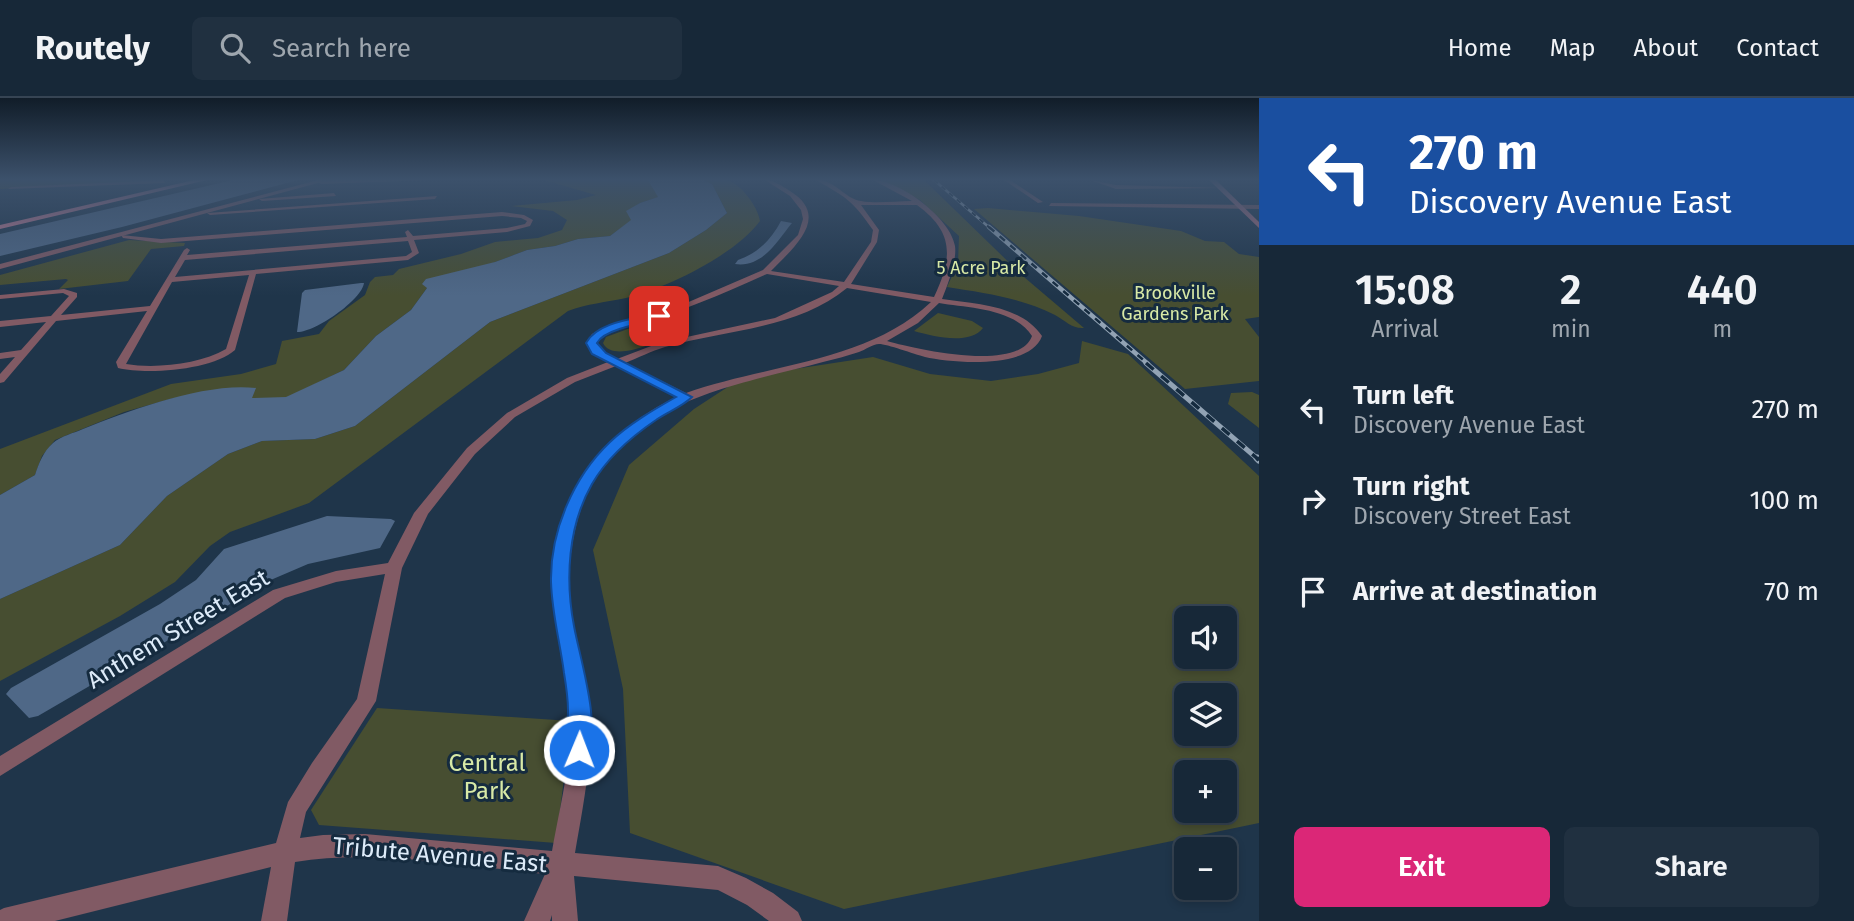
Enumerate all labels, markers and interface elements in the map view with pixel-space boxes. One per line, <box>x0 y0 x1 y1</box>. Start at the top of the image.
search box <box>192 17 682 80</box>
text: Routely <box>35 28 150 68</box>
icon: search <box>216 29 254 67</box>
text: Search here <box>272 33 411 64</box>
text: Home <box>1448 34 1512 62</box>
text: Map <box>1550 34 1596 62</box>
text: About <box>1634 34 1698 62</box>
text: Contact <box>1736 34 1819 62</box>
text: 270 m <box>1409 123 1538 182</box>
icon: left <box>1294 126 1385 217</box>
text: Discovery Avenue East <box>1409 183 1731 221</box>
park label: 5 Acre Park <box>936 257 1026 279</box>
text: 15:08 <box>1355 265 1455 315</box>
text: 2 <box>1560 265 1582 315</box>
text: 440 <box>1687 265 1758 315</box>
park label: Brookville Gardens Park <box>1121 282 1229 325</box>
pin <box>629 286 689 346</box>
icon: arrive <box>640 297 678 335</box>
text: Arrival <box>1371 315 1439 343</box>
text: min <box>1551 315 1591 343</box>
text: m <box>1712 315 1732 343</box>
text: Turn left <box>1353 380 1454 411</box>
icon: left <box>1294 391 1332 429</box>
text: 270 m <box>1751 394 1819 425</box>
text: Discovery Avenue East <box>1353 411 1585 439</box>
text: Turn right <box>1353 471 1470 502</box>
icon: right <box>1294 482 1332 520</box>
text: 100 m <box>1750 485 1819 516</box>
text: Discovery Street East <box>1353 502 1571 530</box>
street label: Anthem Street East <box>82 563 274 694</box>
icon: arrive <box>1294 573 1332 611</box>
text: Arrive at destination <box>1353 576 1597 607</box>
text: 70 m <box>1764 576 1819 607</box>
map controls <box>1174 606 1237 900</box>
button: sound <box>1174 606 1237 669</box>
button: layers <box>1174 683 1237 746</box>
position arrow <box>542 713 616 787</box>
park label: Central Park <box>448 749 526 805</box>
button: + <box>1174 760 1237 823</box>
button: Exit <box>1294 827 1550 907</box>
button: Share <box>1564 827 1819 907</box>
street label: Tribute Avenue East <box>332 832 549 878</box>
button: − <box>1174 837 1237 900</box>

